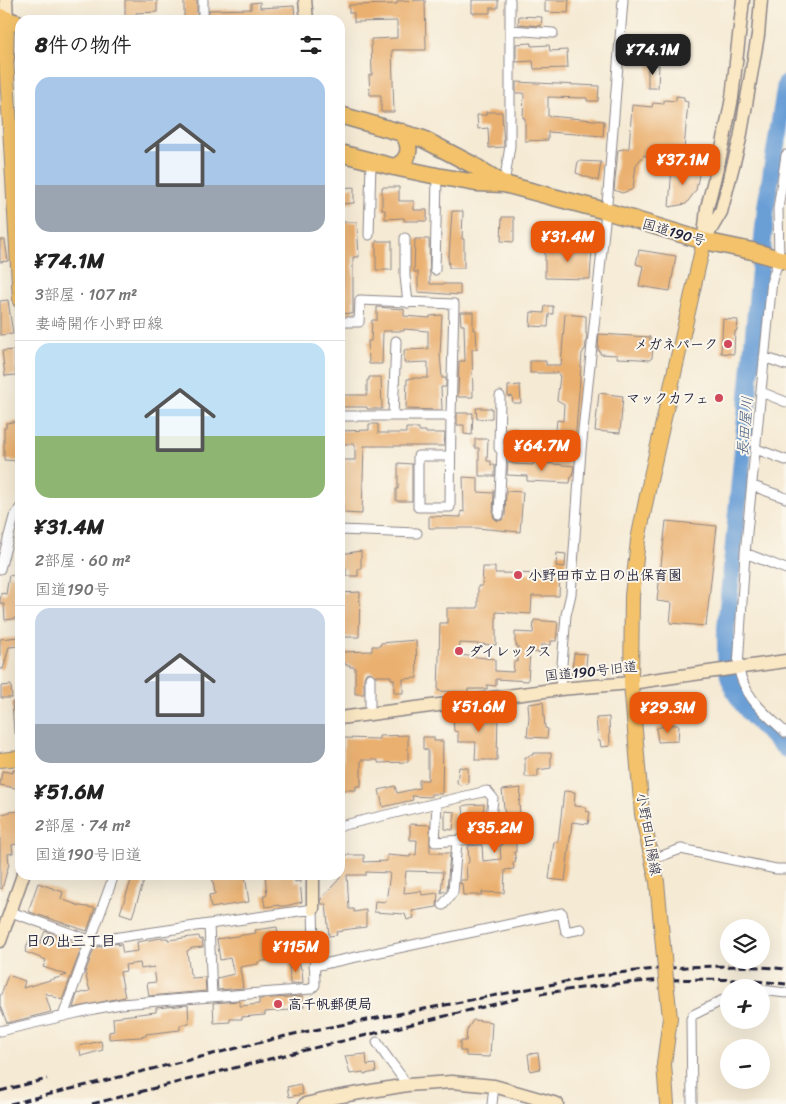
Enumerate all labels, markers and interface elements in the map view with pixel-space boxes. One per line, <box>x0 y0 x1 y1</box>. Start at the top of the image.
text: 8件の物件 <box>35 26 132 64</box>
icon: filters <box>297 31 325 59</box>
pin: ¥74.1M <box>612 34 694 76</box>
text: ¥74.1M <box>627 35 679 64</box>
icon: home <box>135 110 225 200</box>
pin: ¥37.1M <box>642 144 724 186</box>
text: ¥37.1M <box>657 145 709 174</box>
street label: 国道190号 <box>639 211 709 254</box>
pin: ¥31.4M <box>527 220 609 263</box>
text: ¥31.4M <box>542 222 594 251</box>
text: ¥74.1M <box>35 242 104 280</box>
text: 3部屋 · 107 m² <box>35 280 137 309</box>
text: 妻崎開作小野田線 <box>35 309 163 338</box>
place label: メガネパーク <box>634 332 718 357</box>
marker: メガネパーク <box>722 338 734 350</box>
icon: home <box>135 375 225 465</box>
place label: マックカフェ <box>626 386 709 411</box>
marker: マックカフェ <box>713 392 725 404</box>
water label: 長田屋川 <box>729 395 761 457</box>
pin: ¥64.7M <box>501 430 583 472</box>
text: ¥64.7M <box>515 431 570 460</box>
text: ¥31.4M <box>35 508 104 546</box>
text: 2部屋 · 60 m² <box>35 546 131 575</box>
place label: 小野田市立日の出保育園 <box>528 563 682 588</box>
marker: 小野田市立日の出保育園 <box>512 569 524 581</box>
text: 国道190号 <box>35 575 110 604</box>
place label: ダイレックス <box>469 639 552 664</box>
icon: home <box>135 640 225 730</box>
marker: ダイレックス <box>453 645 465 657</box>
street label: 国道190号旧道 <box>543 654 639 689</box>
pin: ¥51.6M <box>438 690 520 733</box>
text: ¥51.6M <box>453 692 505 721</box>
pin: ¥29.3M <box>627 692 709 734</box>
text: ¥29.3M <box>641 693 695 722</box>
text: ¥51.6M <box>35 773 104 811</box>
street label: 小野田山陽線 <box>629 791 668 878</box>
text: 2部屋 · 74 m² <box>35 811 131 840</box>
pin: ¥35.2M <box>454 812 536 854</box>
text: ¥35.2M <box>468 813 522 842</box>
text: 国道190号旧道 <box>35 840 142 869</box>
map controls <box>720 919 770 1089</box>
button: layers <box>720 919 770 969</box>
district label: 日の出三丁目 <box>26 928 116 954</box>
pin: ¥115M <box>261 930 331 973</box>
text: ¥115M <box>273 932 319 961</box>
button: + <box>720 979 770 1029</box>
place label: 高千帆郵便局 <box>288 992 372 1017</box>
marker: 高千帆郵便局 <box>272 998 284 1010</box>
button: − <box>720 1039 770 1089</box>

